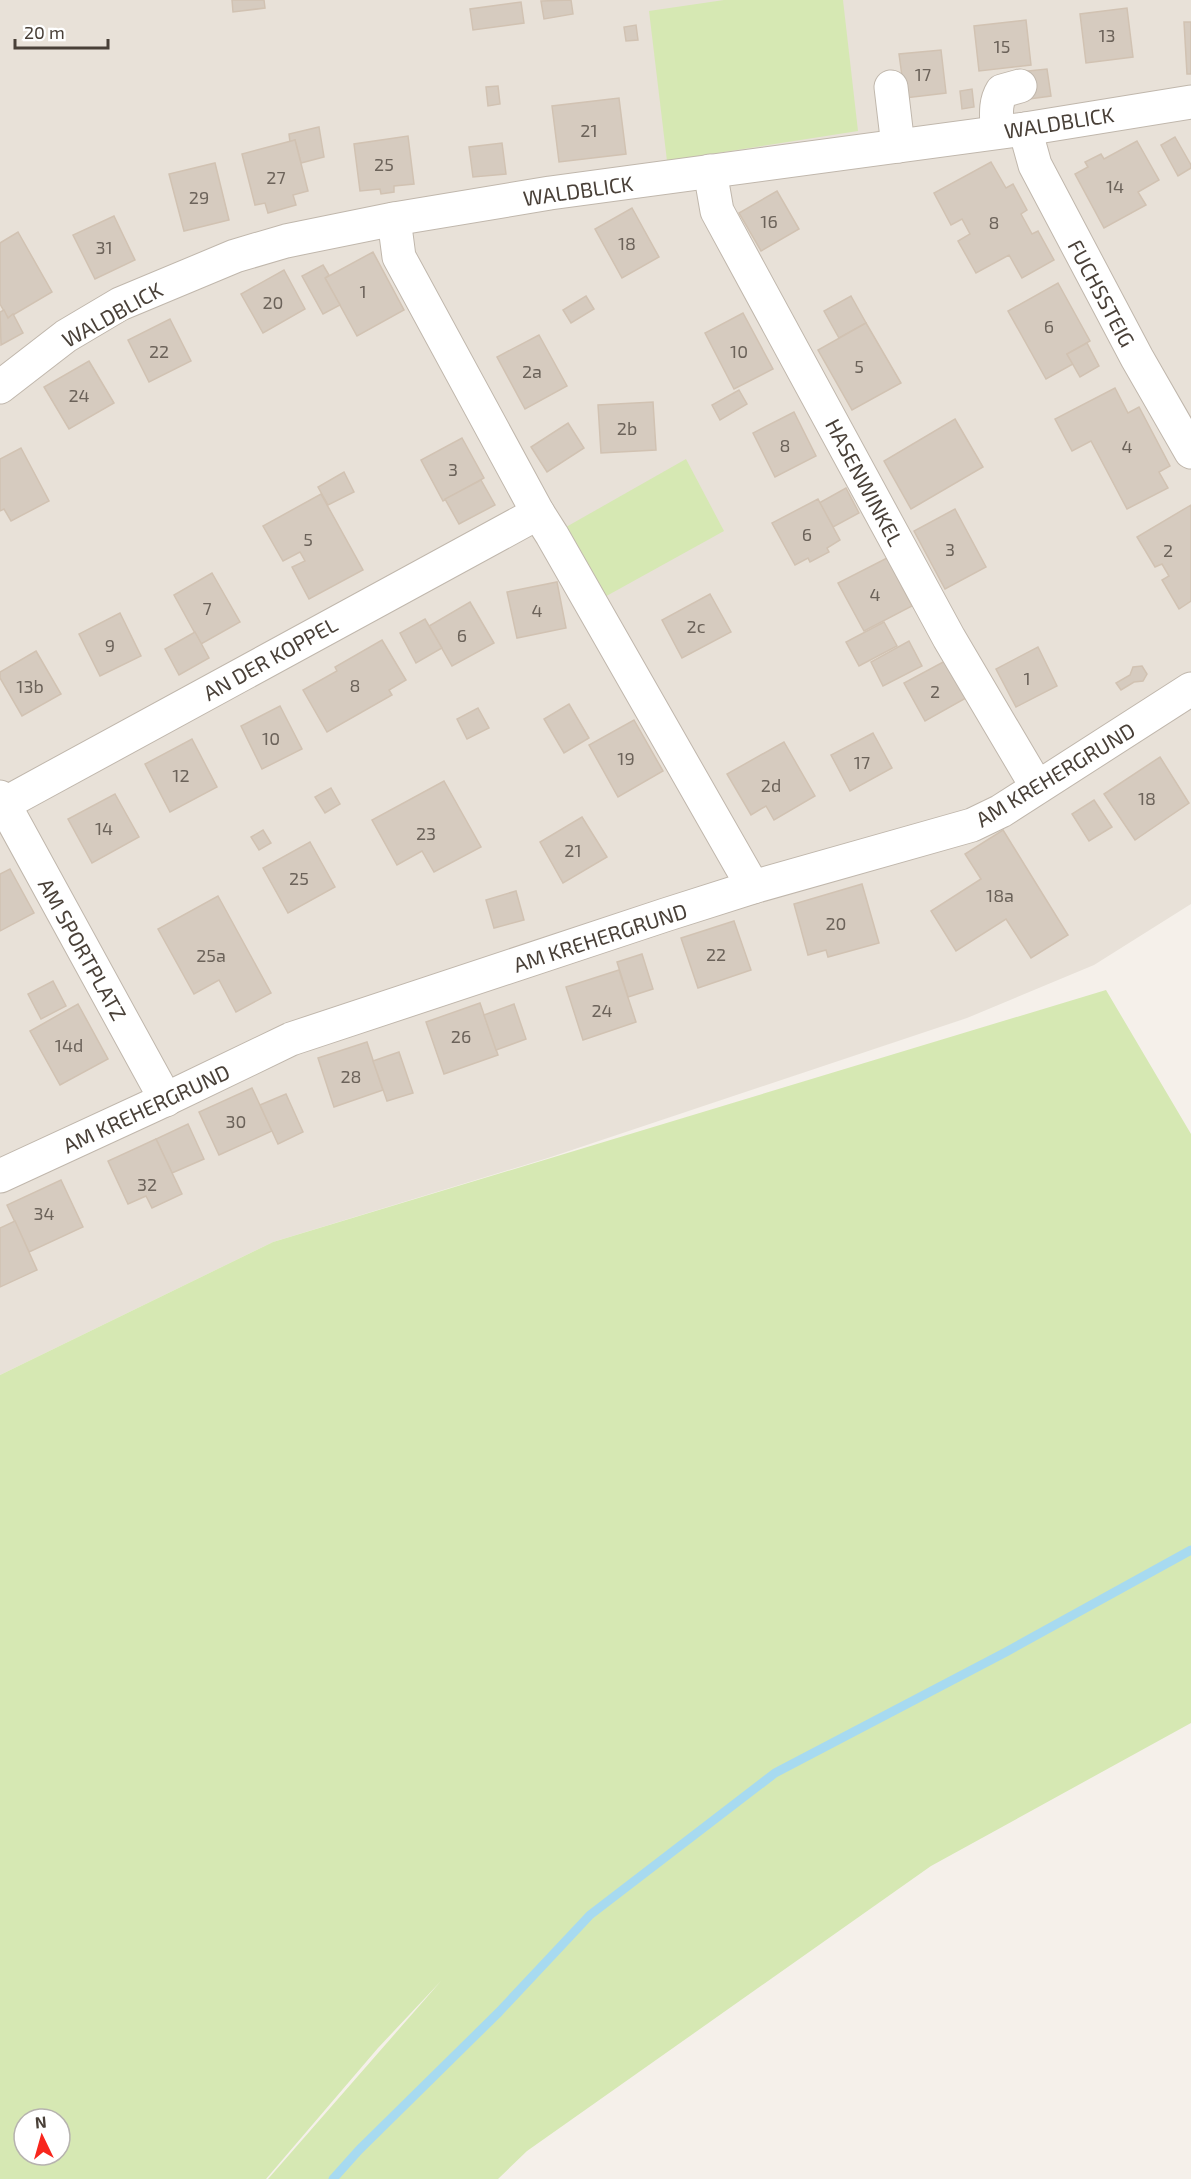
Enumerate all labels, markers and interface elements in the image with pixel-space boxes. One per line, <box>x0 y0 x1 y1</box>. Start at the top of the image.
scale bar <box>15 12 108 50</box>
text: 20 m <box>24 21 65 43</box>
house number: 13 <box>1098 24 1116 46</box>
house number: 15 <box>994 35 1010 57</box>
house number: 17 <box>915 63 931 85</box>
street label: WALDBLICK <box>1002 101 1116 143</box>
house number: 21 <box>580 119 598 141</box>
house number: 25 <box>374 153 394 175</box>
house number: 27 <box>266 166 286 188</box>
street label: WALDBLICK <box>521 170 635 210</box>
house number: 14 <box>1106 175 1124 197</box>
house number: 29 <box>189 186 209 208</box>
house number: 16 <box>760 210 778 232</box>
house number: 8 <box>989 211 999 233</box>
house number: 18 <box>618 232 636 254</box>
street label: FUCHSSTEIG <box>1063 235 1141 351</box>
house number: 31 <box>95 236 113 258</box>
street label: WALDBLICK <box>57 276 167 352</box>
house number: 1 <box>359 280 367 302</box>
house number: 20 <box>263 291 283 313</box>
house number: 6 <box>1044 315 1054 337</box>
house number: 22 <box>149 340 169 362</box>
house number: 10 <box>730 340 748 362</box>
house number: 5 <box>854 355 864 377</box>
house number: 2a <box>522 360 542 382</box>
house number: 24 <box>68 384 90 406</box>
street label: HASENWINKEL <box>821 414 909 550</box>
house number: 2b <box>617 417 637 439</box>
house number: 8 <box>780 434 790 456</box>
house number: 4 <box>1121 435 1133 457</box>
house number: 3 <box>448 458 458 480</box>
house number: 6 <box>802 523 812 545</box>
house number: 5 <box>303 528 313 550</box>
house number: 3 <box>945 538 955 560</box>
house number: 2 <box>1163 539 1173 561</box>
house number: 4 <box>869 583 881 605</box>
house number: 7 <box>202 597 212 619</box>
house number: 4 <box>531 599 543 621</box>
street label: AN DER KOPPEL <box>199 611 341 705</box>
house number: 2c <box>687 615 706 637</box>
house number: 6 <box>457 624 467 646</box>
house number: 9 <box>105 634 115 656</box>
house number: 1 <box>1023 667 1031 689</box>
house number: 8 <box>350 674 360 696</box>
house number: 13b <box>16 675 44 697</box>
house number: 2 <box>930 680 940 702</box>
street label: AM KREHERGRUND <box>971 717 1139 831</box>
house number: 10 <box>262 727 280 749</box>
house number: 19 <box>617 747 635 769</box>
house number: 17 <box>854 751 870 773</box>
house number: 12 <box>172 764 190 786</box>
house number: 2d <box>761 774 781 796</box>
house number: 18 <box>1138 787 1156 809</box>
house number: 14 <box>95 817 113 839</box>
house number: 23 <box>416 822 436 844</box>
house number: 21 <box>564 839 582 861</box>
house number: 25 <box>289 867 309 889</box>
street label: AM SPORTPLATZ <box>34 874 132 1024</box>
house number: 18a <box>986 884 1014 906</box>
street label: AM KREHERGRUND <box>510 897 690 977</box>
house number: 20 <box>826 912 846 934</box>
house number: 22 <box>706 943 726 965</box>
house number: 25a <box>196 944 226 966</box>
house number: 24 <box>591 999 613 1021</box>
house number: 26 <box>451 1025 471 1047</box>
house number: 14d <box>55 1034 83 1056</box>
street label: AM KREHERGRUND <box>59 1058 233 1158</box>
house number: 28 <box>340 1065 362 1087</box>
house number: 30 <box>226 1110 246 1132</box>
house number: 32 <box>137 1173 157 1195</box>
house number: 34 <box>33 1202 55 1224</box>
north arrow <box>12 2107 72 2167</box>
text: N <box>34 2112 47 2132</box>

